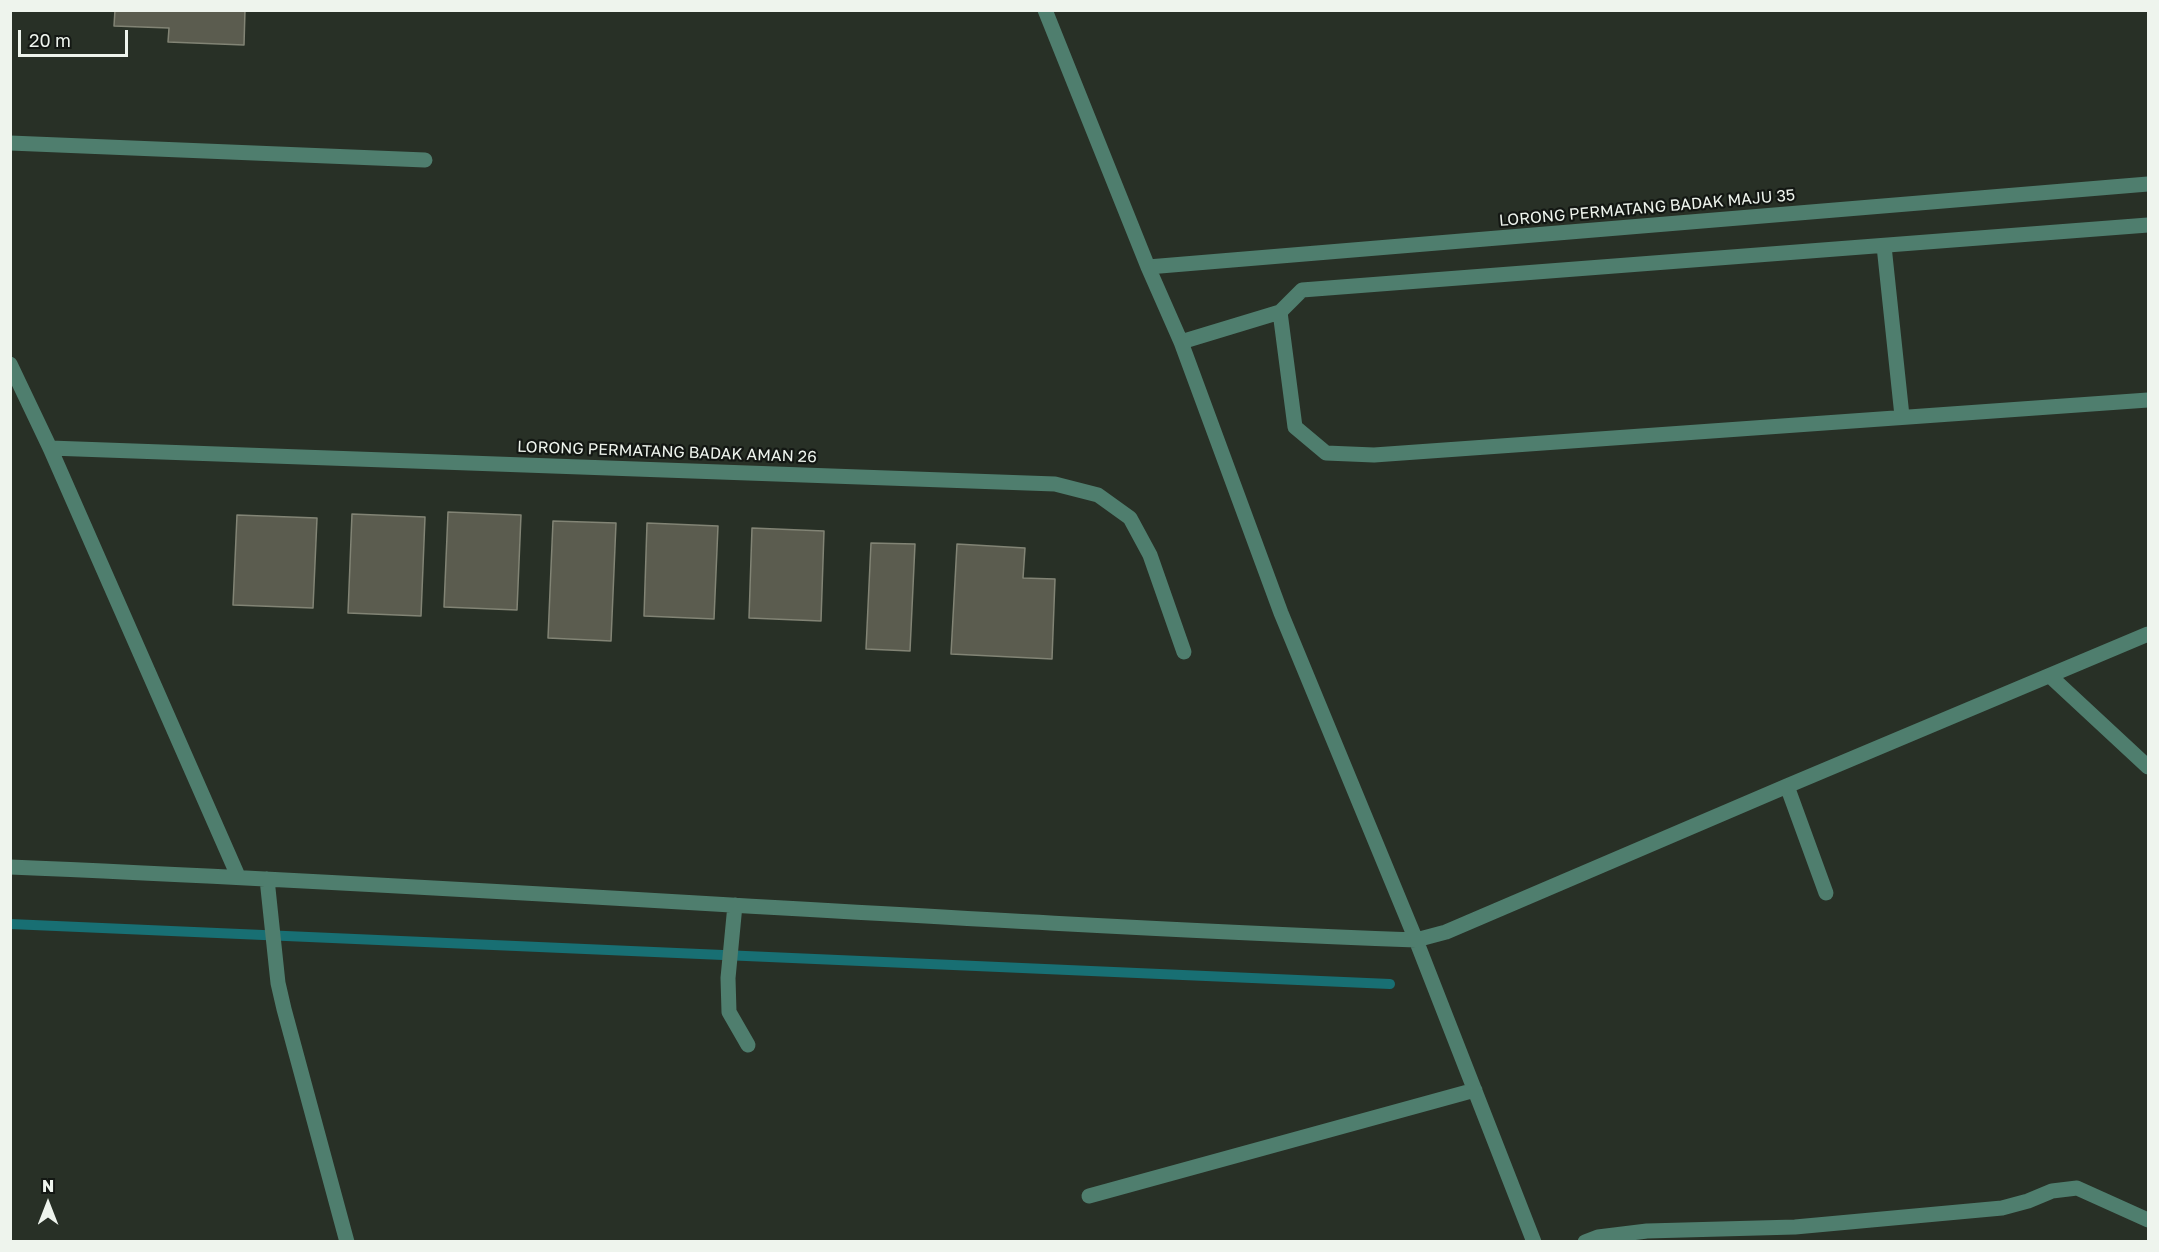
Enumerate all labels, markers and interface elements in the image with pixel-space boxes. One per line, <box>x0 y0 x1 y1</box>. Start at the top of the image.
scale bar <box>21 18 130 56</box>
text: 20 m <box>29 29 71 51</box>
street label: LORONG PERMATANG BADAK MAJU 35 <box>1498 185 1796 231</box>
street label: LORONG PERMATANG BADAK AMAN 26 <box>517 437 817 467</box>
north arrow <box>18 1174 78 1234</box>
text: N <box>42 1176 54 1196</box>

